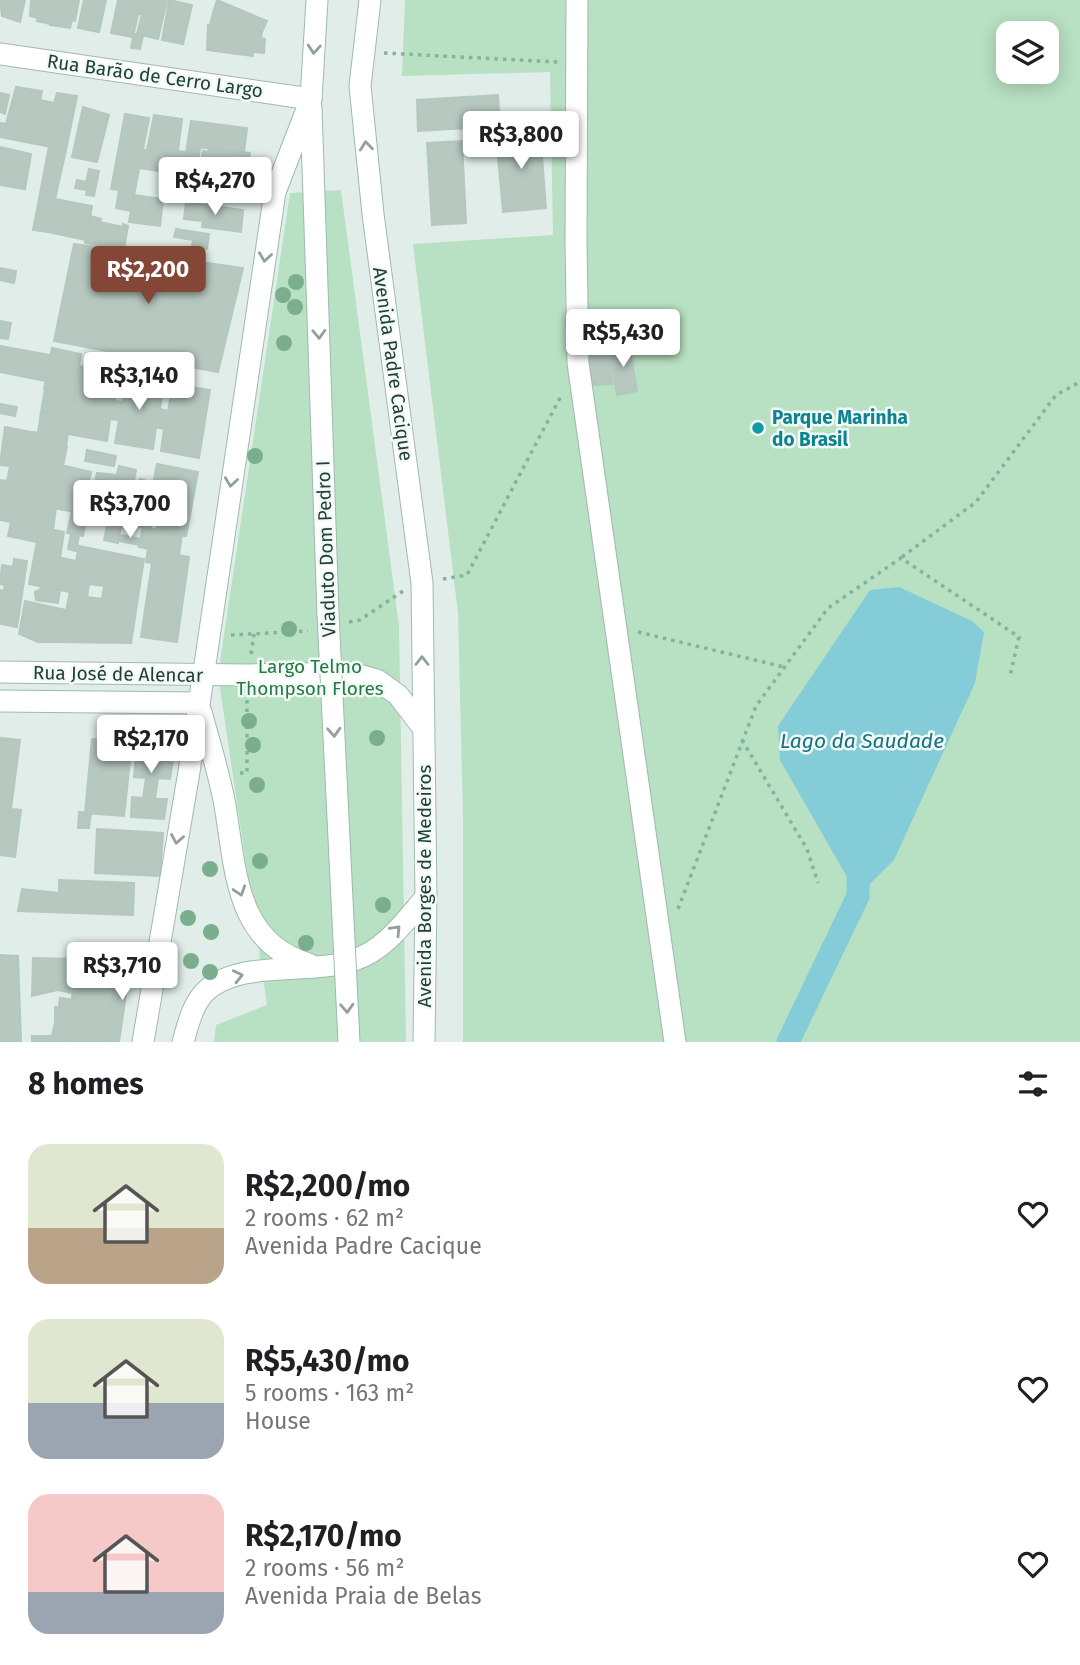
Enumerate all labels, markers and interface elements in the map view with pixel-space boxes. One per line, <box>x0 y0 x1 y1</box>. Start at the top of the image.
map controls <box>996 21 1059 84</box>
button: layers <box>996 21 1059 84</box>
one-way arrow <box>307 44 322 55</box>
street label: Rua Barão de Cerro Largo <box>46 49 264 103</box>
pin: R$3,800 <box>456 111 586 171</box>
text: R$3,800 <box>479 120 563 148</box>
one-way arrow <box>359 140 374 151</box>
pin: R$4,270 <box>150 158 280 217</box>
text: R$4,270 <box>175 166 255 194</box>
pin: R$2,200 <box>83 246 213 306</box>
one-way arrow <box>258 251 273 263</box>
text: R$2,200 <box>107 255 189 283</box>
street label: Avenida Padre Cacique <box>368 266 418 462</box>
pin: R$5,430 <box>558 310 688 369</box>
text: R$5,430 <box>582 318 664 346</box>
one-way arrow <box>311 328 326 339</box>
pin: R$3,140 <box>74 352 204 412</box>
text: R$3,140 <box>100 361 178 389</box>
place label: Parque Marinha do Brasil <box>772 406 908 451</box>
marker: Parque Marinha do Brasil <box>750 420 766 436</box>
street label: Viaduto Dom Pedro I <box>311 460 341 638</box>
one-way arrow <box>224 476 239 488</box>
pin: R$3,700 <box>65 480 195 540</box>
text: R$3,700 <box>89 489 171 517</box>
park label: Largo Telmo Thompson Flores <box>236 655 384 700</box>
one-way arrow <box>414 655 430 666</box>
street label: Rua José de Alencar <box>33 661 204 687</box>
pin: R$2,170 <box>86 716 216 775</box>
text: R$2,170 <box>113 724 189 752</box>
one-way arrow <box>326 726 341 737</box>
water label: Lago da Saudade <box>780 728 944 754</box>
street label: Avenida Borges de Medeiros <box>413 764 436 1007</box>
one-way arrow <box>170 833 185 845</box>
one-way arrow <box>232 884 246 896</box>
one-way arrow <box>388 925 401 938</box>
pin: R$3,710 <box>57 942 187 1002</box>
text: R$3,710 <box>83 951 161 979</box>
one-way arrow <box>232 970 244 984</box>
one-way arrow <box>340 1002 355 1013</box>
icon: filters <box>1014 1065 1052 1103</box>
text: 8 homes <box>28 1066 144 1102</box>
text: R$2,200/mo <box>245 1168 410 1204</box>
icon: home <box>84 1172 168 1256</box>
icon: heart <box>1014 1195 1052 1233</box>
text: 2 rooms · 62 m² <box>245 1204 404 1232</box>
text: Avenida Padre Cacique <box>245 1232 482 1260</box>
text: R$5,430/mo <box>245 1343 410 1379</box>
icon: home <box>84 1347 168 1431</box>
icon: heart <box>1014 1370 1052 1408</box>
text: 5 rooms · 163 m² <box>245 1379 414 1407</box>
text: House <box>245 1407 311 1435</box>
text: R$2,170/mo <box>245 1518 402 1554</box>
icon: home <box>84 1522 168 1606</box>
icon: heart <box>1014 1545 1052 1583</box>
text: 2 rooms · 56 m² <box>245 1554 404 1582</box>
text: Avenida Praia de Belas <box>245 1582 481 1610</box>

